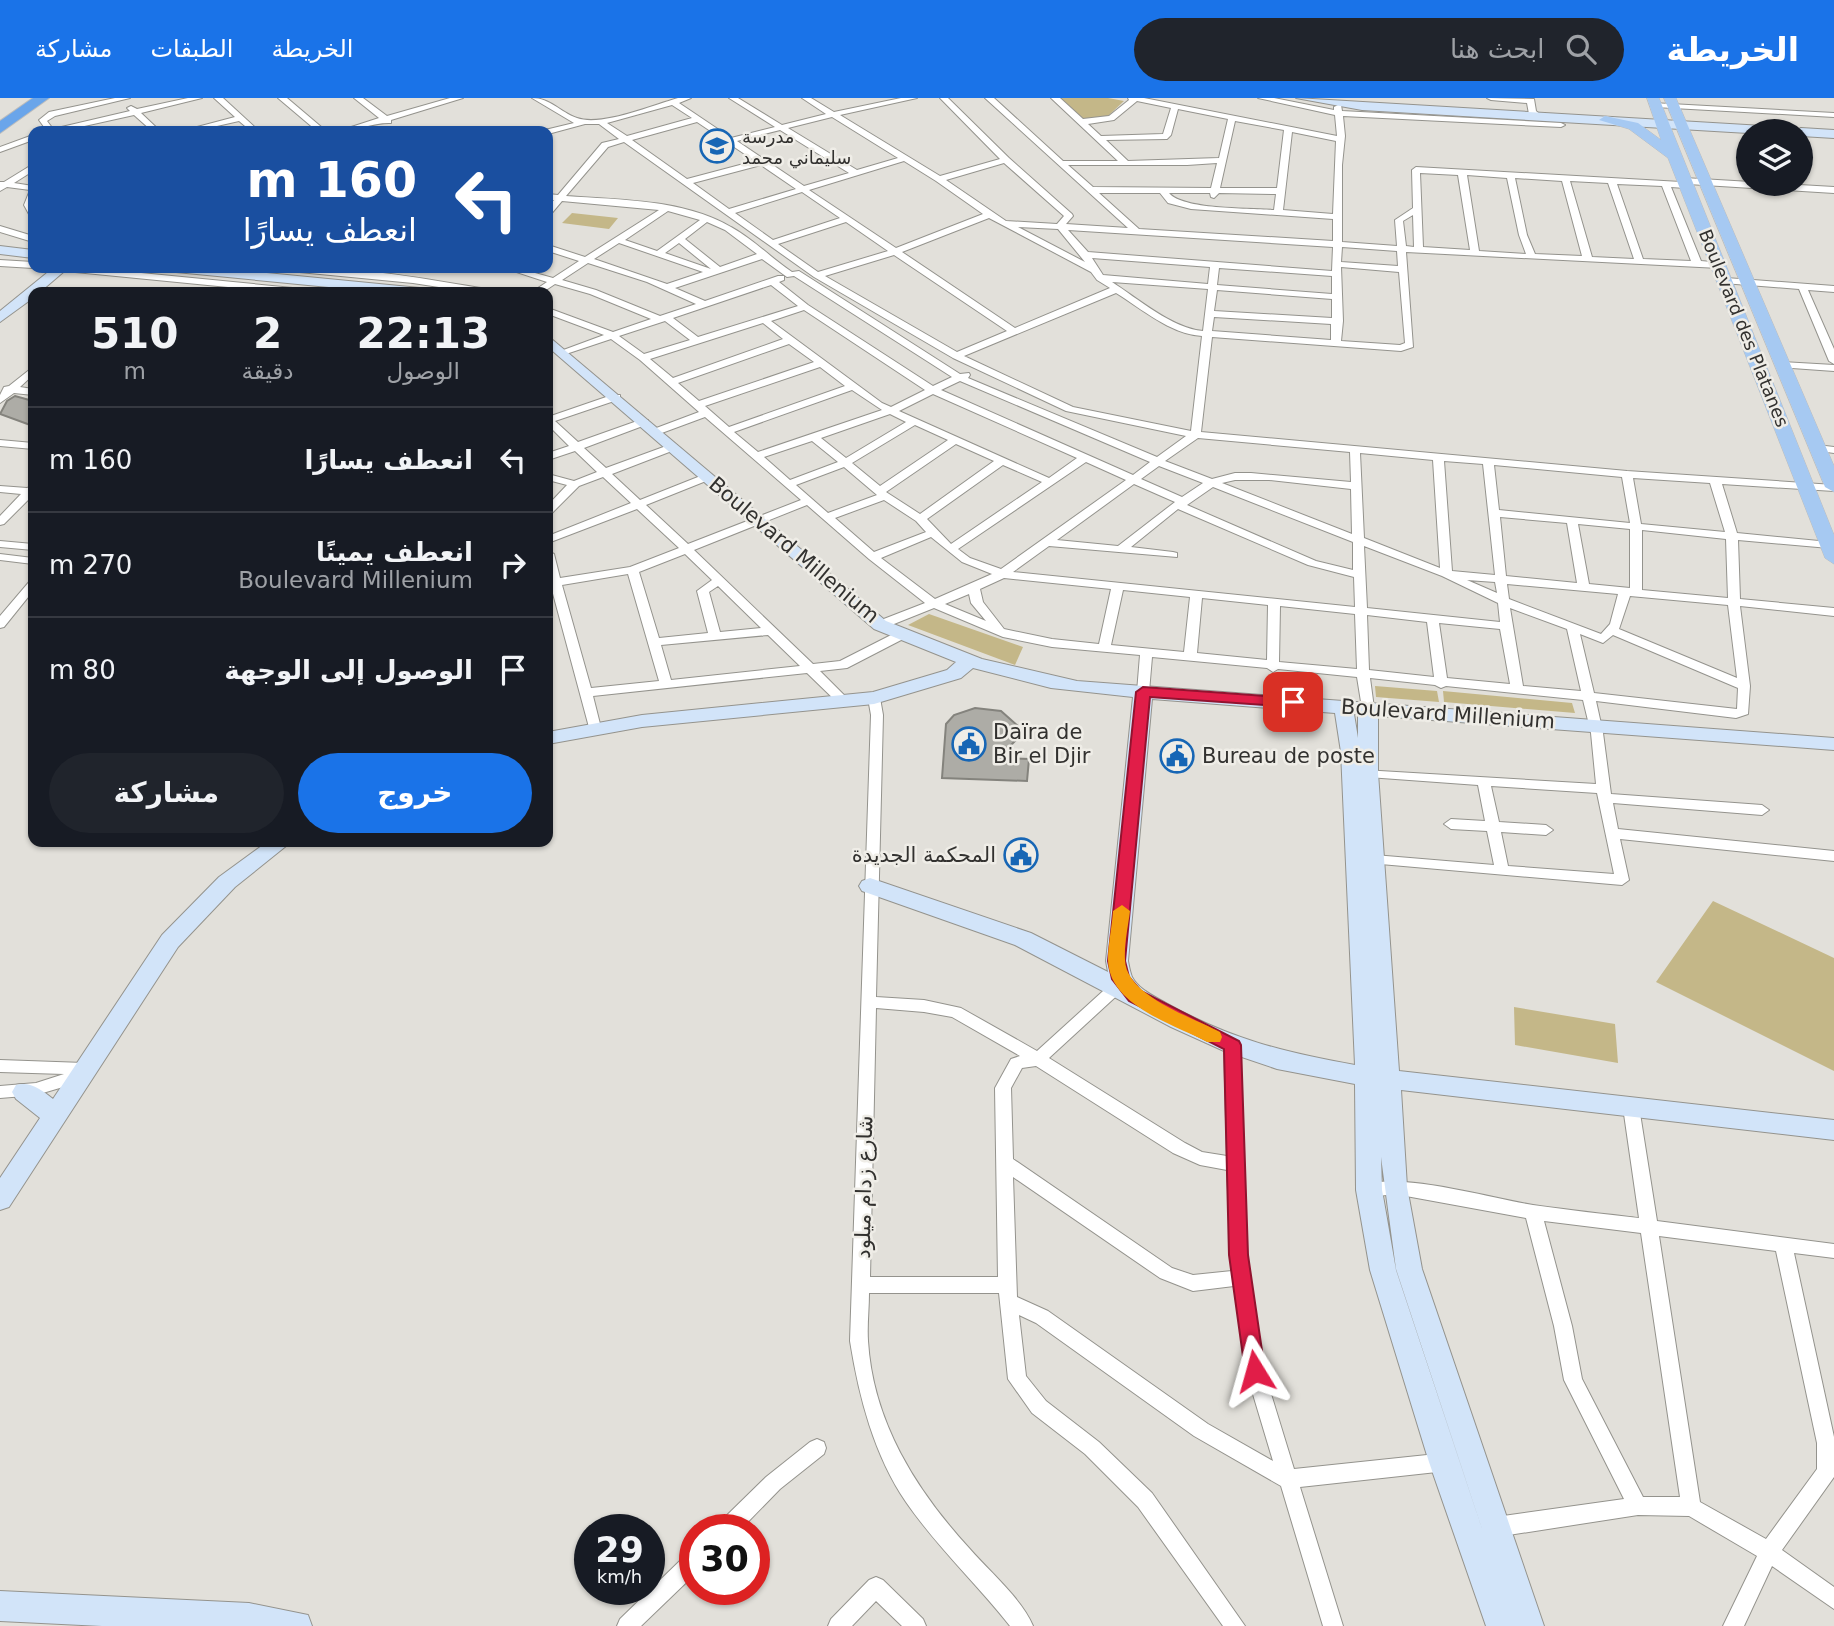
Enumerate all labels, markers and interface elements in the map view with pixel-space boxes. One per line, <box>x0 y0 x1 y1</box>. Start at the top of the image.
search box <box>1134 18 1624 81</box>
icon: search <box>1562 30 1600 68</box>
text: الخريطة <box>1666 30 1799 69</box>
text: ابحث هنا <box>1450 34 1544 64</box>
text: مشاركة <box>35 35 112 63</box>
text: الطبقات <box>150 35 233 63</box>
text: الخريطة <box>271 35 353 63</box>
map controls <box>1736 119 1813 196</box>
button: layers <box>1736 119 1813 196</box>
place label: مدرسة سليماني محمد <box>742 126 851 169</box>
school or university icon: مدرسة سليماني محمد <box>698 127 736 165</box>
text: 160 m <box>247 152 417 209</box>
icon: left <box>441 154 532 245</box>
text: انعطف يسارًا <box>243 211 417 249</box>
street label: Boulevard des Platanes <box>1695 226 1793 430</box>
text: 510 <box>91 309 179 358</box>
text: 2 <box>253 309 282 358</box>
text: 22:13 <box>356 309 490 358</box>
text: m <box>124 358 146 384</box>
text: دقيقة <box>241 358 294 384</box>
text: الوصول <box>387 358 460 384</box>
icon: left <box>494 441 532 479</box>
text: 160 m <box>49 445 132 475</box>
text: انعطف يسارًا <box>304 445 473 475</box>
street label: Boulevard Millenium <box>704 472 884 628</box>
text: انعطف يمينًا <box>316 537 473 567</box>
icon: right <box>494 546 532 584</box>
text: 270 m <box>49 550 132 580</box>
text: Boulevard Millenium <box>238 567 473 593</box>
icon: arrive <box>494 651 532 689</box>
text: 80 m <box>49 655 116 685</box>
text: الوصول إلى الوجهة <box>224 655 473 685</box>
pin <box>1263 672 1323 732</box>
icon: arrive <box>1274 683 1312 721</box>
street label: Boulevard Millenium <box>1340 695 1556 733</box>
place label: Daïra de Bir el Djir <box>993 720 1091 768</box>
public building icon: Daïra de Bir el Djir <box>950 725 988 763</box>
public building icon: Bureau de poste <box>1158 737 1196 775</box>
place label: Bureau de poste <box>1202 744 1375 768</box>
button: مشاركة <box>49 753 284 833</box>
button: خروج <box>298 753 532 833</box>
public building icon: المحكمة الجديدة <box>1002 836 1040 874</box>
place label: المحكمة الجديدة <box>852 843 996 867</box>
street label: شارع زدام ميلود <box>851 1115 877 1259</box>
position arrow <box>1218 1334 1292 1408</box>
speed limit sign: 30 <box>679 1514 770 1605</box>
text: 29 <box>595 1530 644 1570</box>
text: km/h <box>597 1566 642 1587</box>

